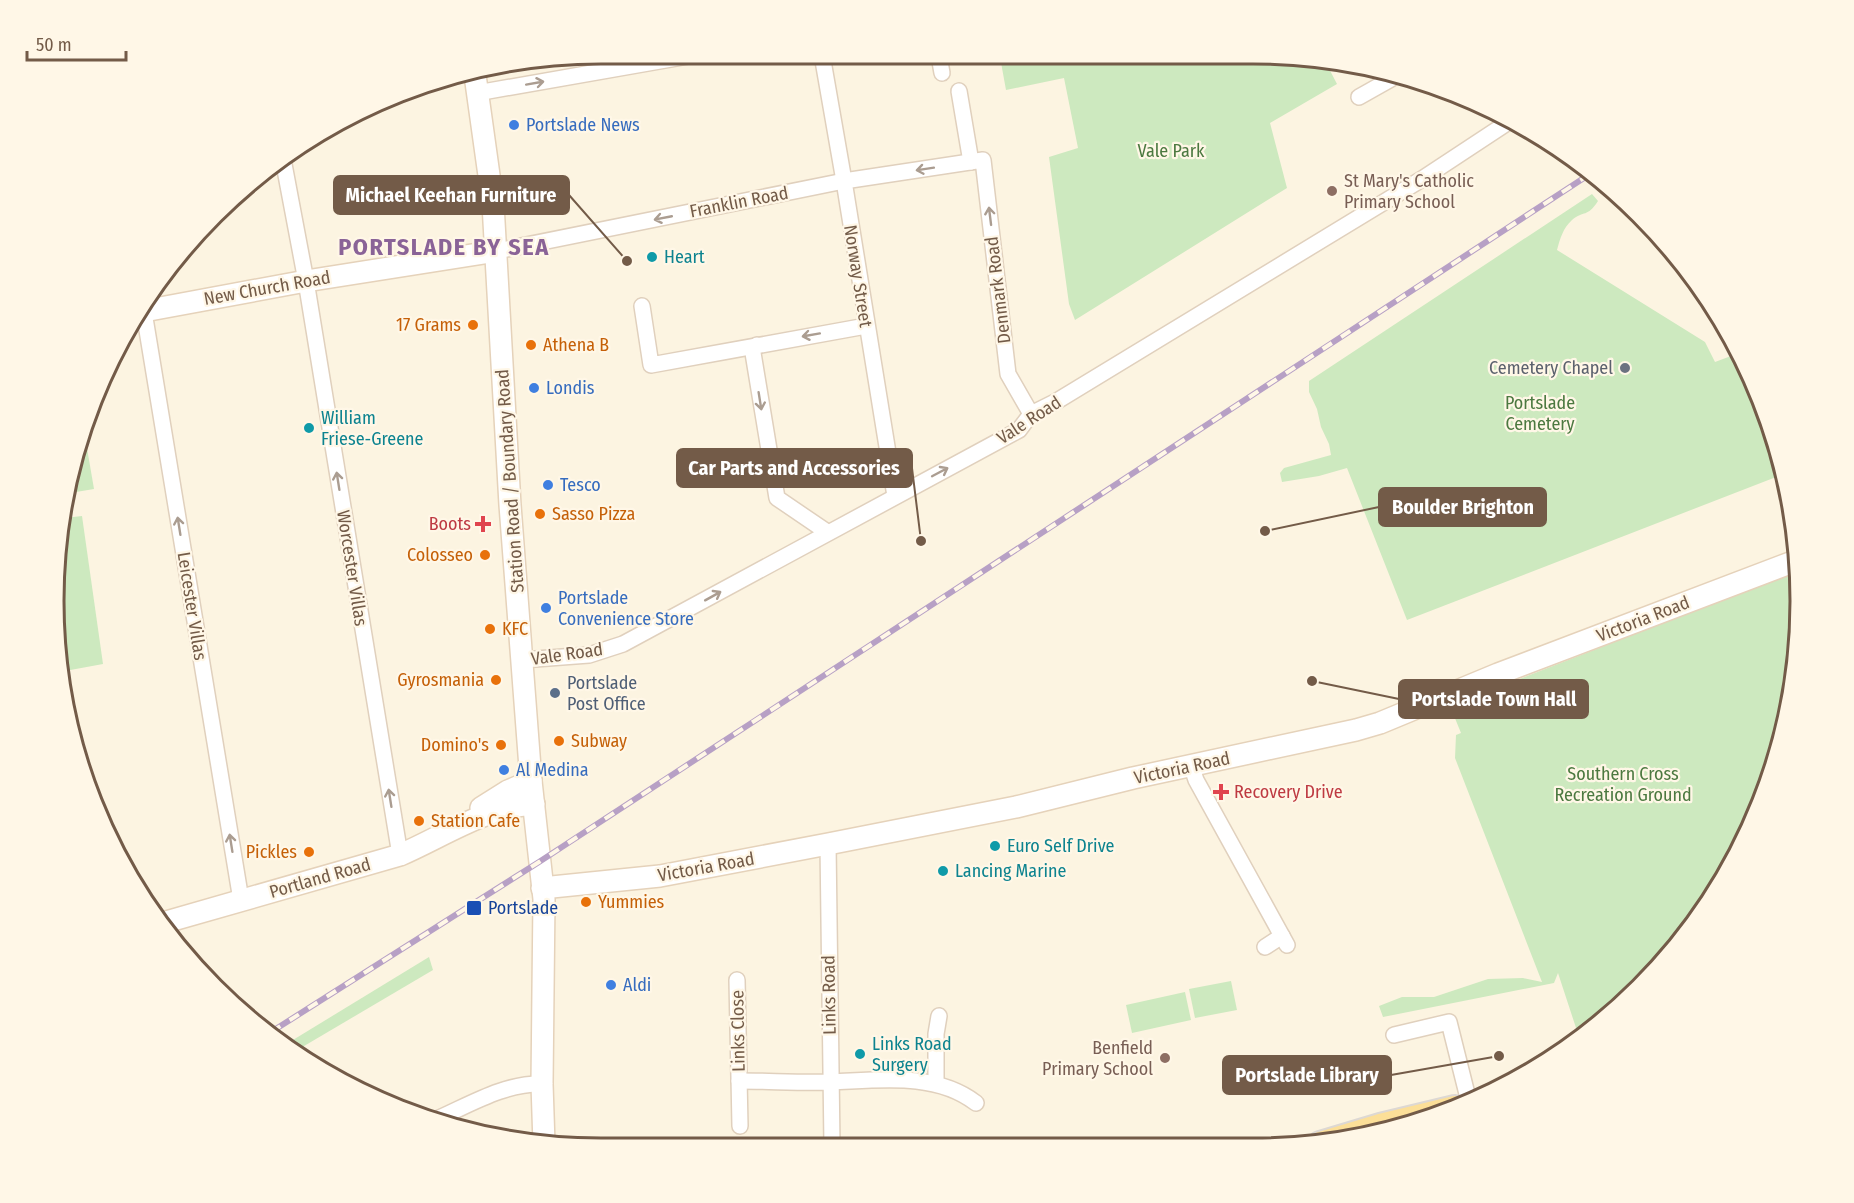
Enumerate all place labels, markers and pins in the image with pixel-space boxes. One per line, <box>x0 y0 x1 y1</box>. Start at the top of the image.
place label: Portslade News <box>526 114 640 136</box>
marker: Portslade News <box>507 118 521 132</box>
place label: St Mary's Catholic Primary School <box>1344 170 1474 213</box>
callout: Michael Keehan Furniture <box>334 176 569 214</box>
marker: St Mary's Catholic Primary School <box>1325 184 1339 198</box>
place label: Heart <box>664 246 705 268</box>
marker: Heart <box>645 250 659 264</box>
place label: 17 Grams <box>396 314 461 336</box>
marker: 17 Grams <box>466 318 480 332</box>
place label: Athena B <box>543 334 609 356</box>
marker: Athena B <box>524 338 538 352</box>
place label: Cemetery Chapel <box>1489 357 1613 379</box>
marker: Cemetery Chapel <box>1618 361 1632 375</box>
place label: Londis <box>546 377 595 399</box>
marker: Londis <box>527 381 541 395</box>
place label: William Friese-Greene <box>321 407 424 450</box>
marker: William Friese-Greene <box>302 421 316 435</box>
callout: Car Parts and Accessories <box>677 449 912 487</box>
place label: Tesco <box>560 474 601 496</box>
marker: Tesco <box>541 478 555 492</box>
callout: Boulder Brighton <box>1379 488 1546 526</box>
place label: Sasso Pizza <box>552 503 635 525</box>
marker: Sasso Pizza <box>533 507 547 521</box>
place label: Boots <box>429 513 471 535</box>
marker: Boots <box>476 517 490 531</box>
place label: Colosseo <box>407 544 473 566</box>
marker: Colosseo <box>478 548 492 562</box>
place label: Portslade Convenience Store <box>558 587 694 630</box>
marker: Portslade Convenience Store <box>539 601 553 615</box>
place label: KFC <box>502 618 528 640</box>
marker: KFC <box>483 622 497 636</box>
place label: Gyrosmania <box>397 669 484 691</box>
place label: Portslade Post Office <box>567 672 646 715</box>
marker: Gyrosmania <box>489 673 503 687</box>
callout: Portslade Town Hall <box>1399 680 1588 718</box>
marker: Portslade Post Office <box>548 686 562 700</box>
place label: Subway <box>571 730 627 752</box>
place label: Domino's <box>421 734 489 756</box>
marker: Subway <box>552 734 566 748</box>
marker: Domino's <box>494 738 508 752</box>
place label: Al Medina <box>516 759 589 781</box>
marker: Al Medina <box>497 763 511 777</box>
place label: Recovery Drive <box>1234 781 1343 803</box>
marker: Recovery Drive <box>1212 783 1230 801</box>
place label: Station Cafe <box>431 810 520 832</box>
marker: Station Cafe <box>412 814 426 828</box>
place label: Euro Self Drive <box>1007 835 1115 857</box>
marker: Euro Self Drive <box>988 839 1002 853</box>
place label: Pickles <box>246 841 297 863</box>
marker: Pickles <box>302 845 316 859</box>
place label: Lancing Marine <box>955 860 1066 882</box>
marker: Lancing Marine <box>936 864 950 878</box>
place label: Yummies <box>598 891 665 913</box>
marker: Yummies <box>579 895 593 909</box>
place label: Portslade <box>488 897 558 919</box>
marker: Portslade <box>465 899 483 917</box>
place label: Aldi <box>623 974 651 996</box>
marker: Aldi <box>604 978 618 992</box>
place label: Links Road Surgery <box>872 1033 952 1076</box>
place label: Benfield Primary School <box>1042 1037 1153 1080</box>
marker: Links Road Surgery <box>853 1047 867 1061</box>
marker: Benfield Primary School <box>1158 1051 1172 1065</box>
callout: Portslade Library <box>1223 1056 1391 1094</box>

